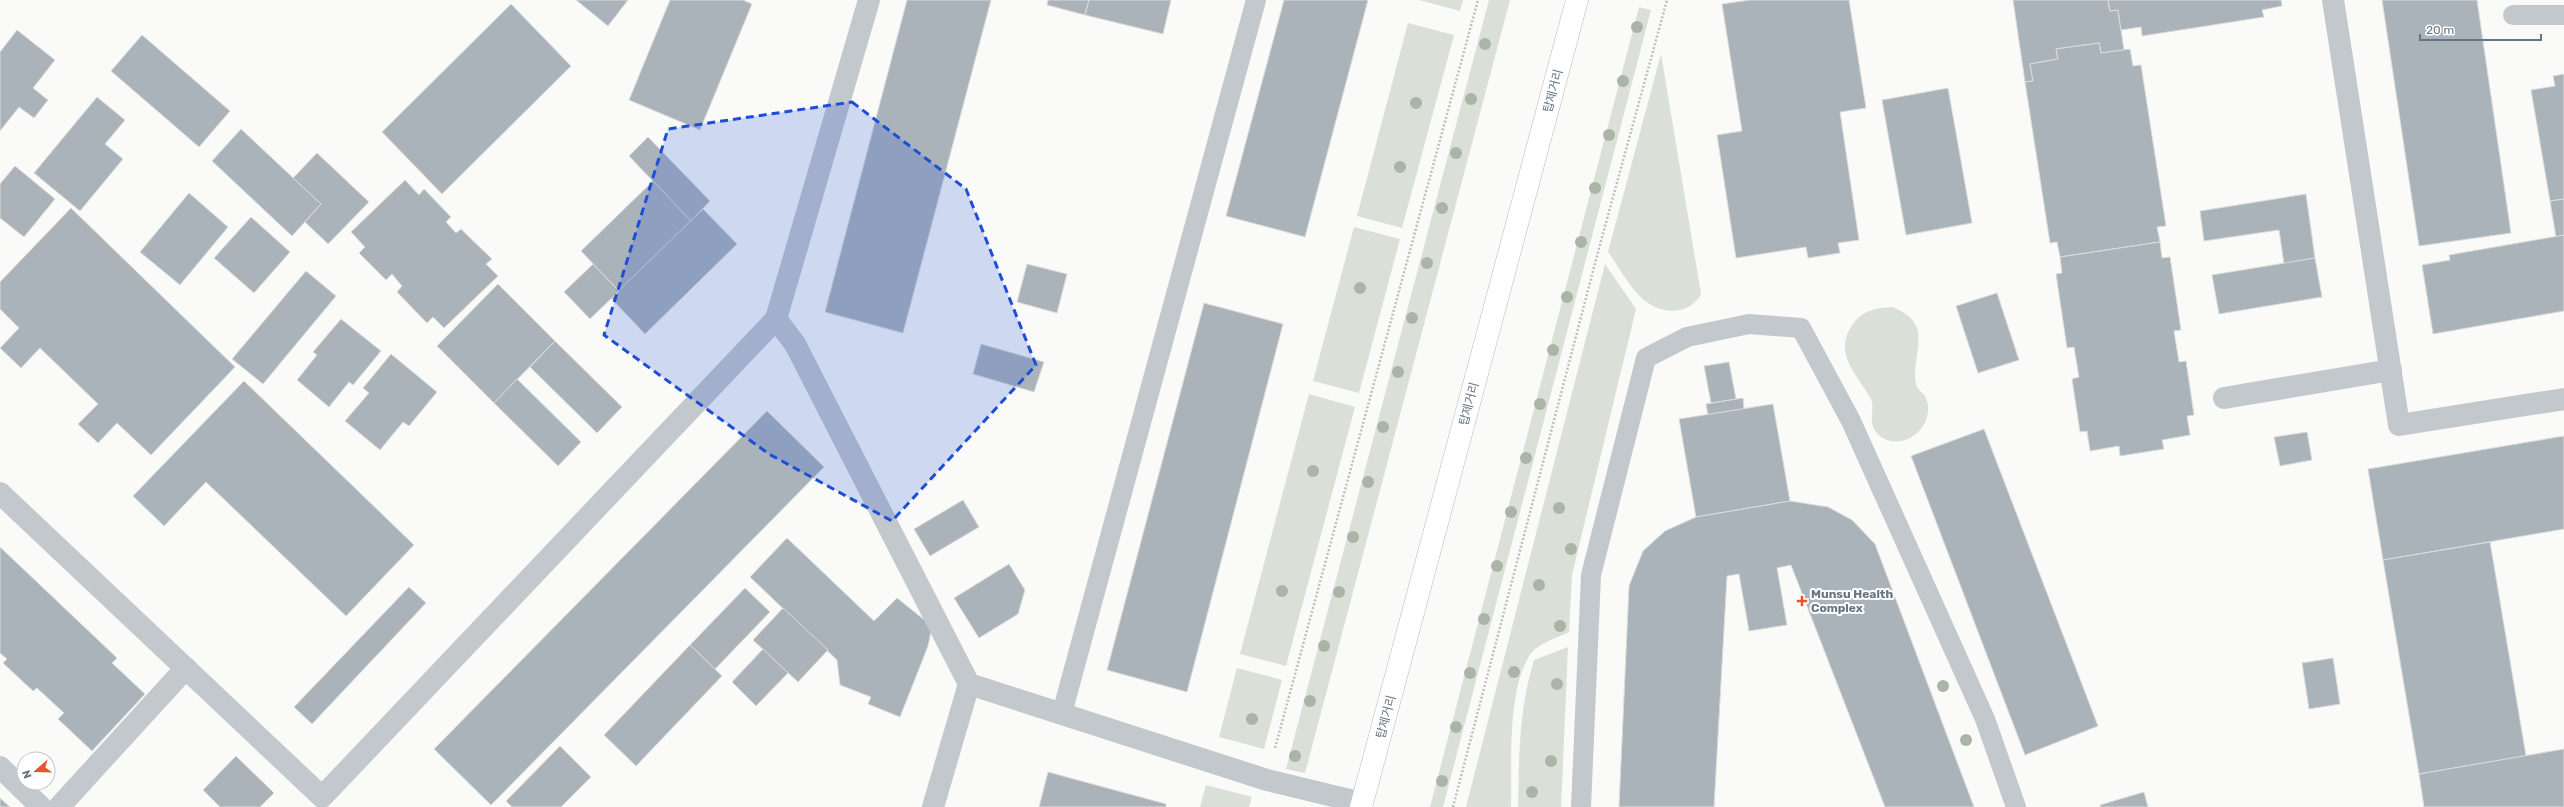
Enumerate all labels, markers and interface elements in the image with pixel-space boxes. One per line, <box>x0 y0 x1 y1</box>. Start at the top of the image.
scale bar <box>2420 16 2541 42</box>
text: 20 m <box>2426 23 2454 37</box>
street label: 탑제거리 <box>1541 68 1565 114</box>
street label: 탑제거리 <box>1457 381 1481 427</box>
place label: Munsu Health Complex <box>1811 587 1893 615</box>
marker: Munsu Health Complex <box>1796 595 1808 607</box>
street label: 탑제거리 <box>1374 694 1398 740</box>
north arrow <box>16 751 56 791</box>
text: N <box>20 768 35 780</box>

